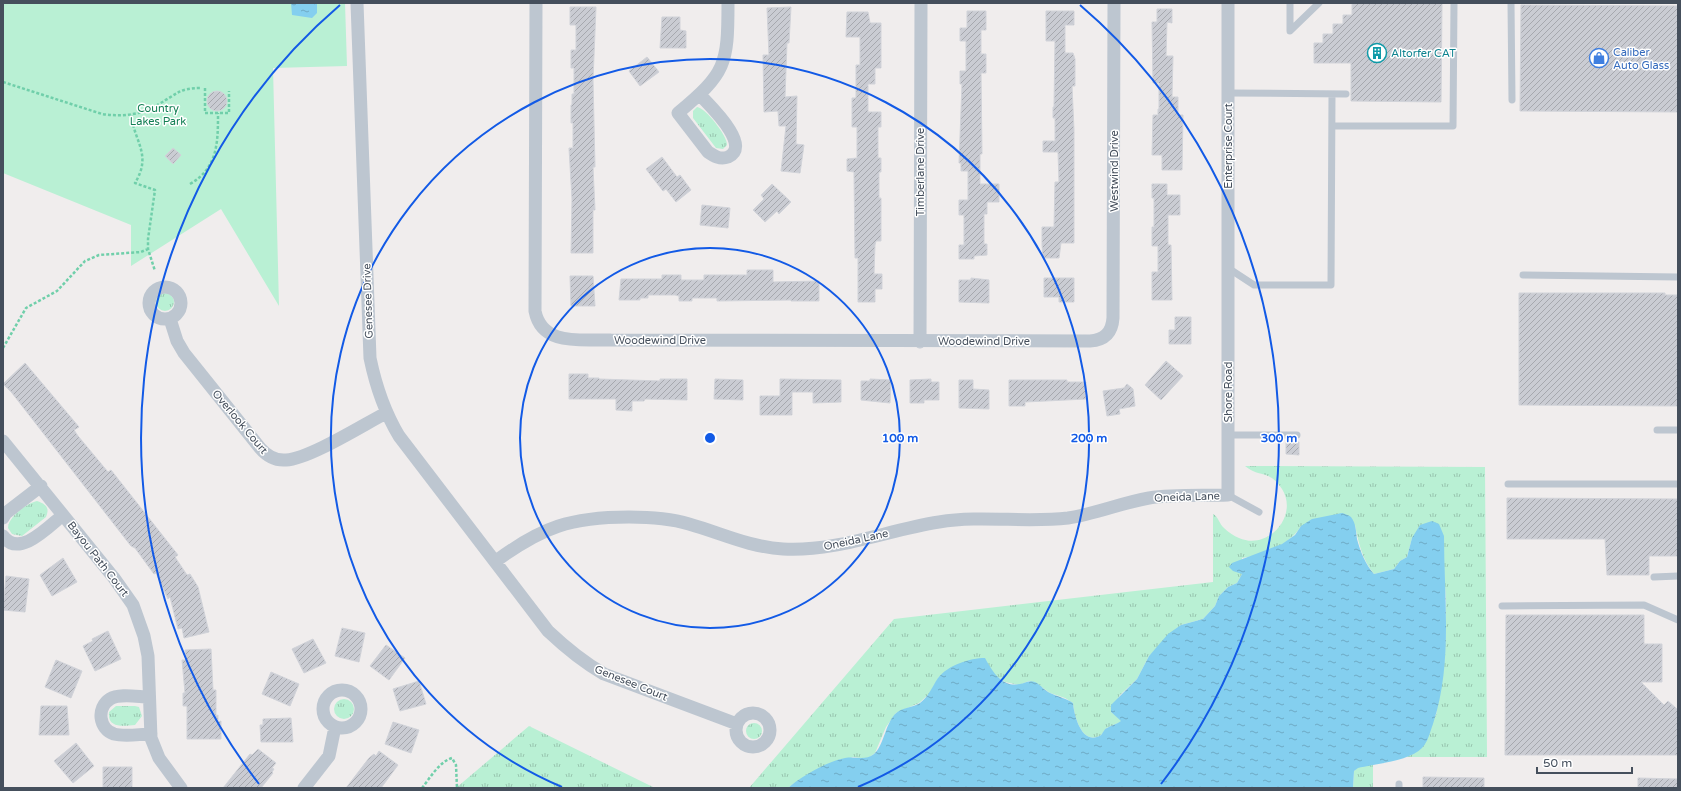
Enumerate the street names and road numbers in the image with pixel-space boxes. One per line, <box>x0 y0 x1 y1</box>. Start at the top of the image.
street label: Enterprise Court <box>1222 103 1235 189</box>
street label: Timberlane Drive <box>914 128 927 216</box>
street label: Westwind Drive <box>1108 130 1121 212</box>
street label: Genesee Drive <box>360 263 376 339</box>
street label: Woodewind Drive <box>614 334 706 347</box>
street label: Woodewind Drive <box>938 335 1030 348</box>
street label: Shore Road <box>1222 362 1235 422</box>
street label: Overlook Court <box>210 387 270 457</box>
street label: Oneida Lane <box>1154 489 1220 505</box>
street label: Bayou Path Court <box>65 519 131 599</box>
street label: Oneida Lane <box>822 527 890 553</box>
street label: Genesee Court <box>593 662 669 704</box>

